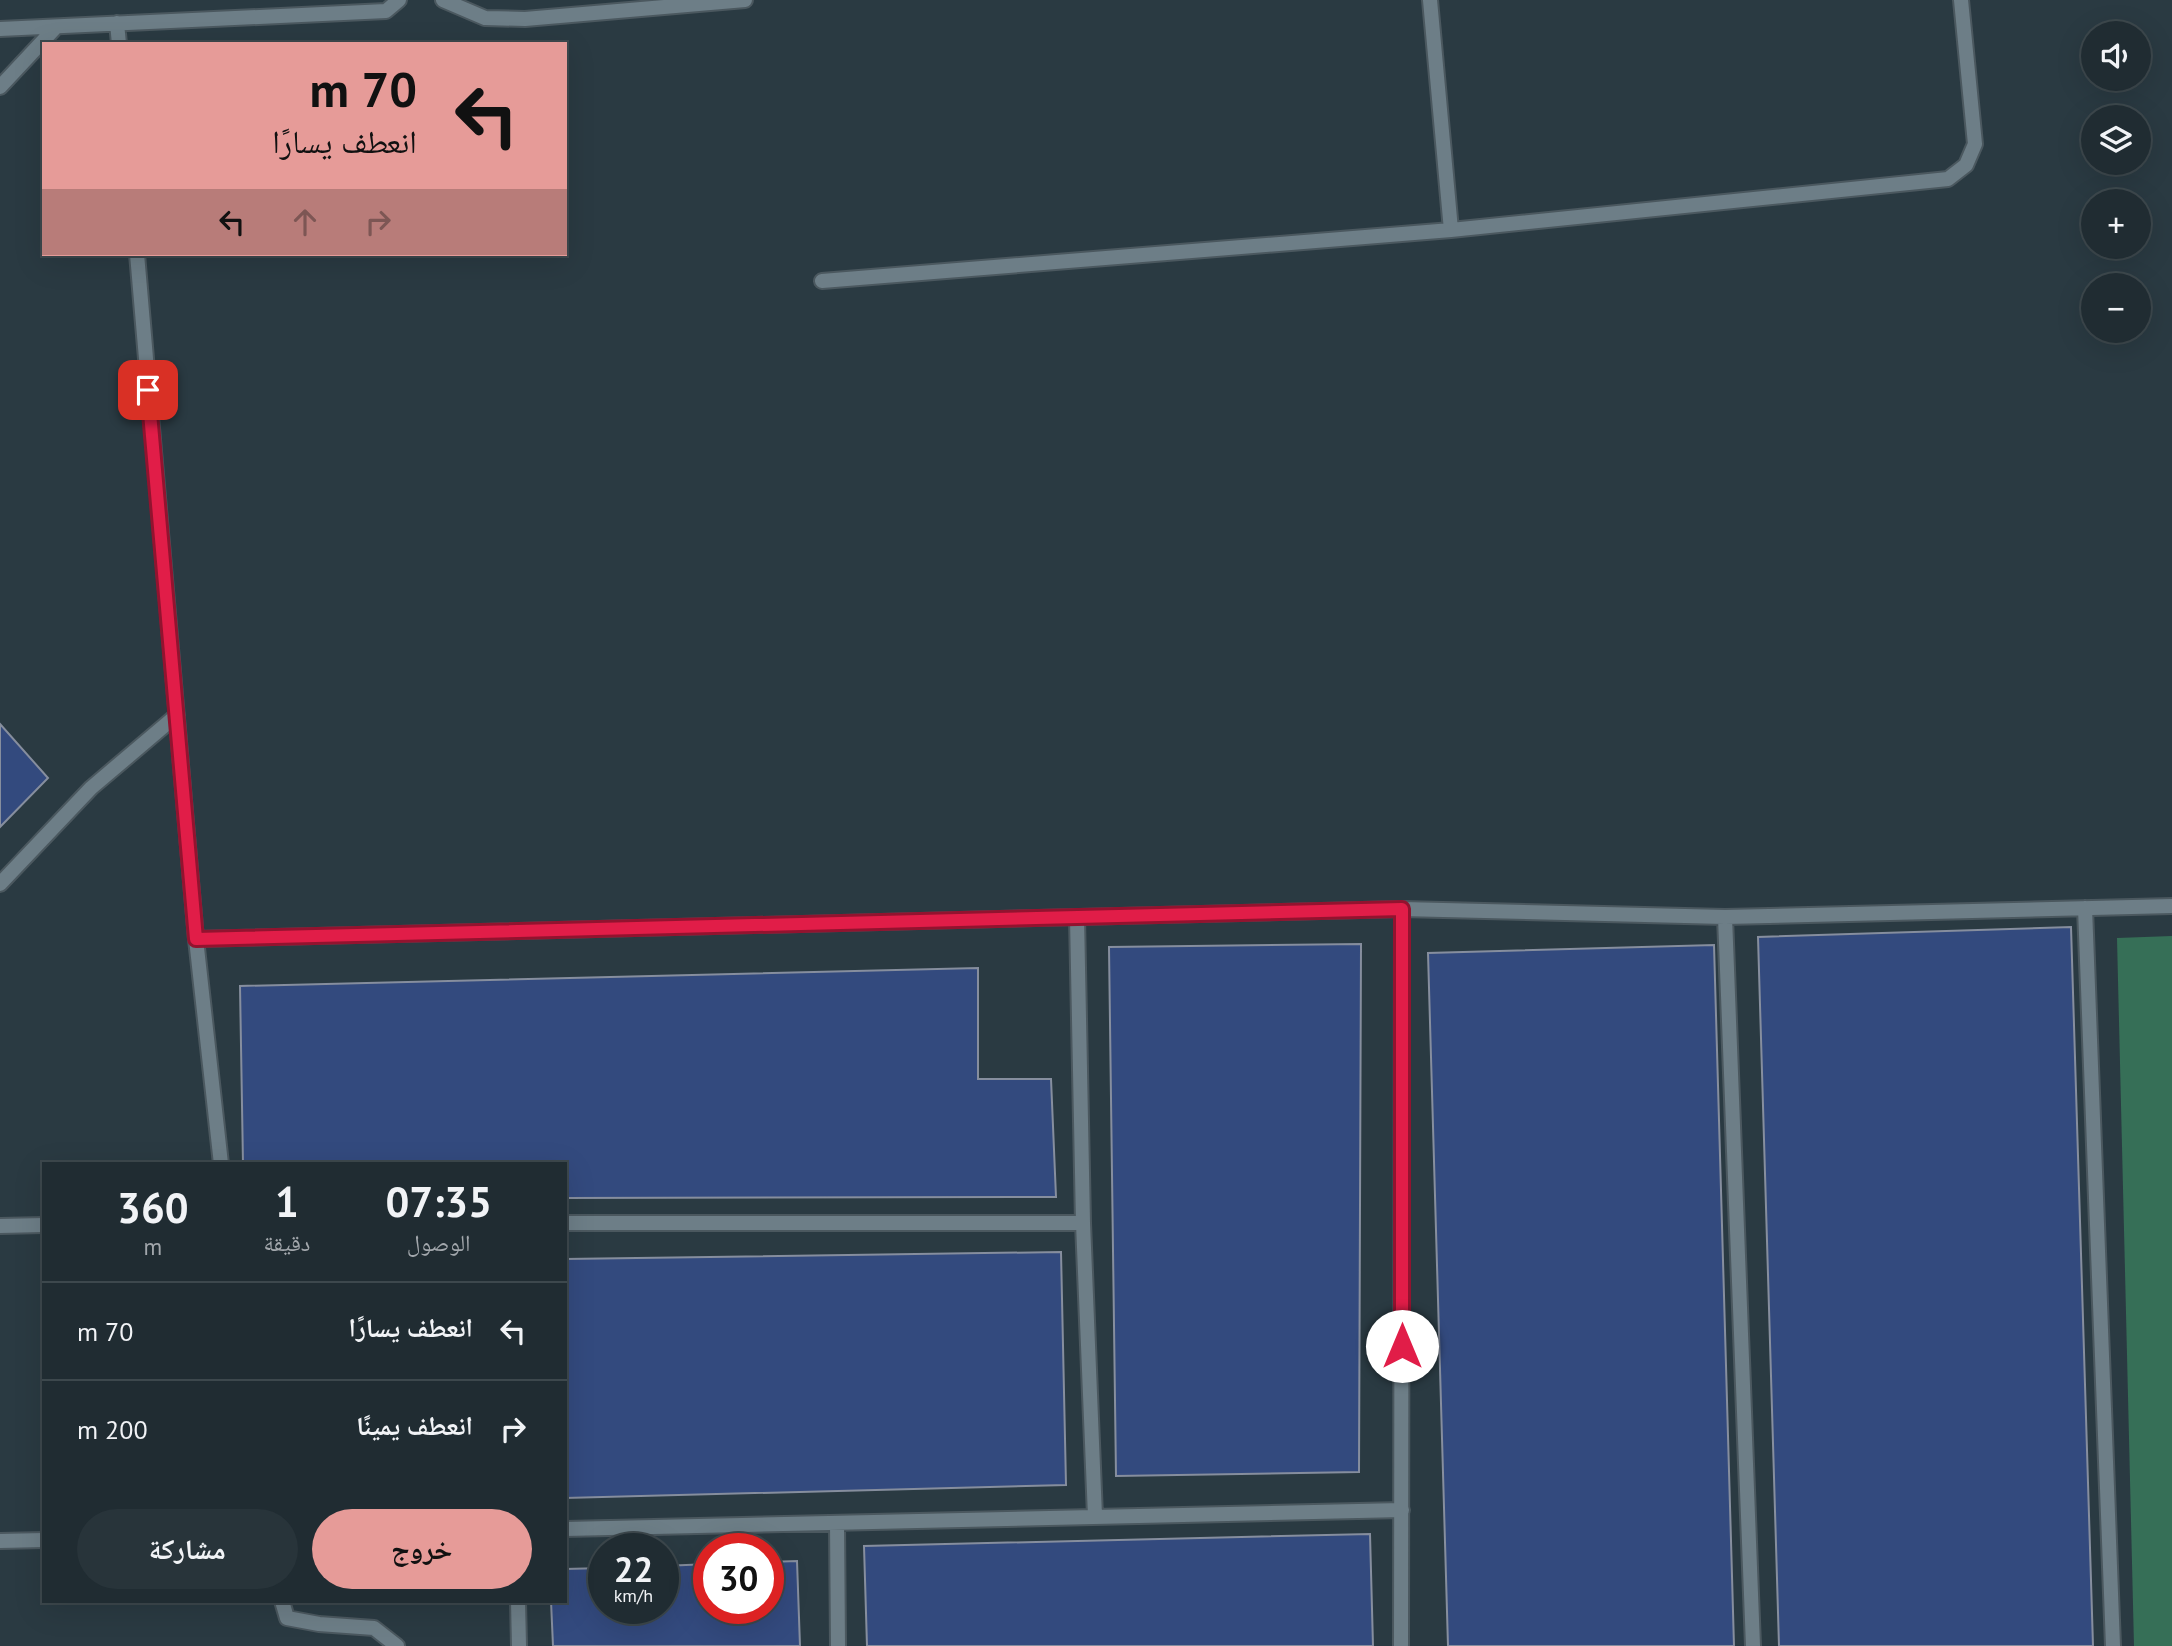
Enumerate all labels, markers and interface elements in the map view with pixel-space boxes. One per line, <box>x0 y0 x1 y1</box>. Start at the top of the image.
map controls <box>2081 21 2151 343</box>
button: sound <box>2081 21 2151 91</box>
text: 70 m <box>310 57 417 121</box>
icon: left <box>441 70 532 161</box>
button: layers <box>2081 105 2151 175</box>
text: انعطف يسارًا <box>272 120 417 162</box>
button: + <box>2081 189 2151 259</box>
icon: left <box>213 203 251 241</box>
icon: ahead <box>286 203 324 241</box>
icon: right <box>359 203 397 241</box>
button: − <box>2081 273 2151 343</box>
pin <box>118 360 178 420</box>
icon: arrive <box>129 371 167 409</box>
text: 1 <box>275 1174 299 1229</box>
text: 07:35 <box>385 1174 492 1229</box>
text: 360 <box>117 1180 189 1235</box>
text: دقيقة <box>264 1228 310 1257</box>
text: الوصول <box>407 1228 471 1257</box>
text: m <box>143 1232 162 1261</box>
position arrow <box>1365 1309 1439 1383</box>
text: انعطف يسارًا <box>349 1311 473 1344</box>
icon: left <box>494 1312 532 1350</box>
text: 70 m <box>77 1315 133 1348</box>
text: انعطف يمينًا <box>356 1409 473 1442</box>
icon: right <box>494 1410 532 1448</box>
text: 200 m <box>77 1413 148 1446</box>
button: مشاركة <box>77 1509 298 1589</box>
button: خروج <box>312 1509 532 1589</box>
speed limit sign: 30 <box>693 1533 784 1624</box>
text: 22 <box>614 1546 653 1592</box>
text: km/h <box>614 1584 653 1607</box>

